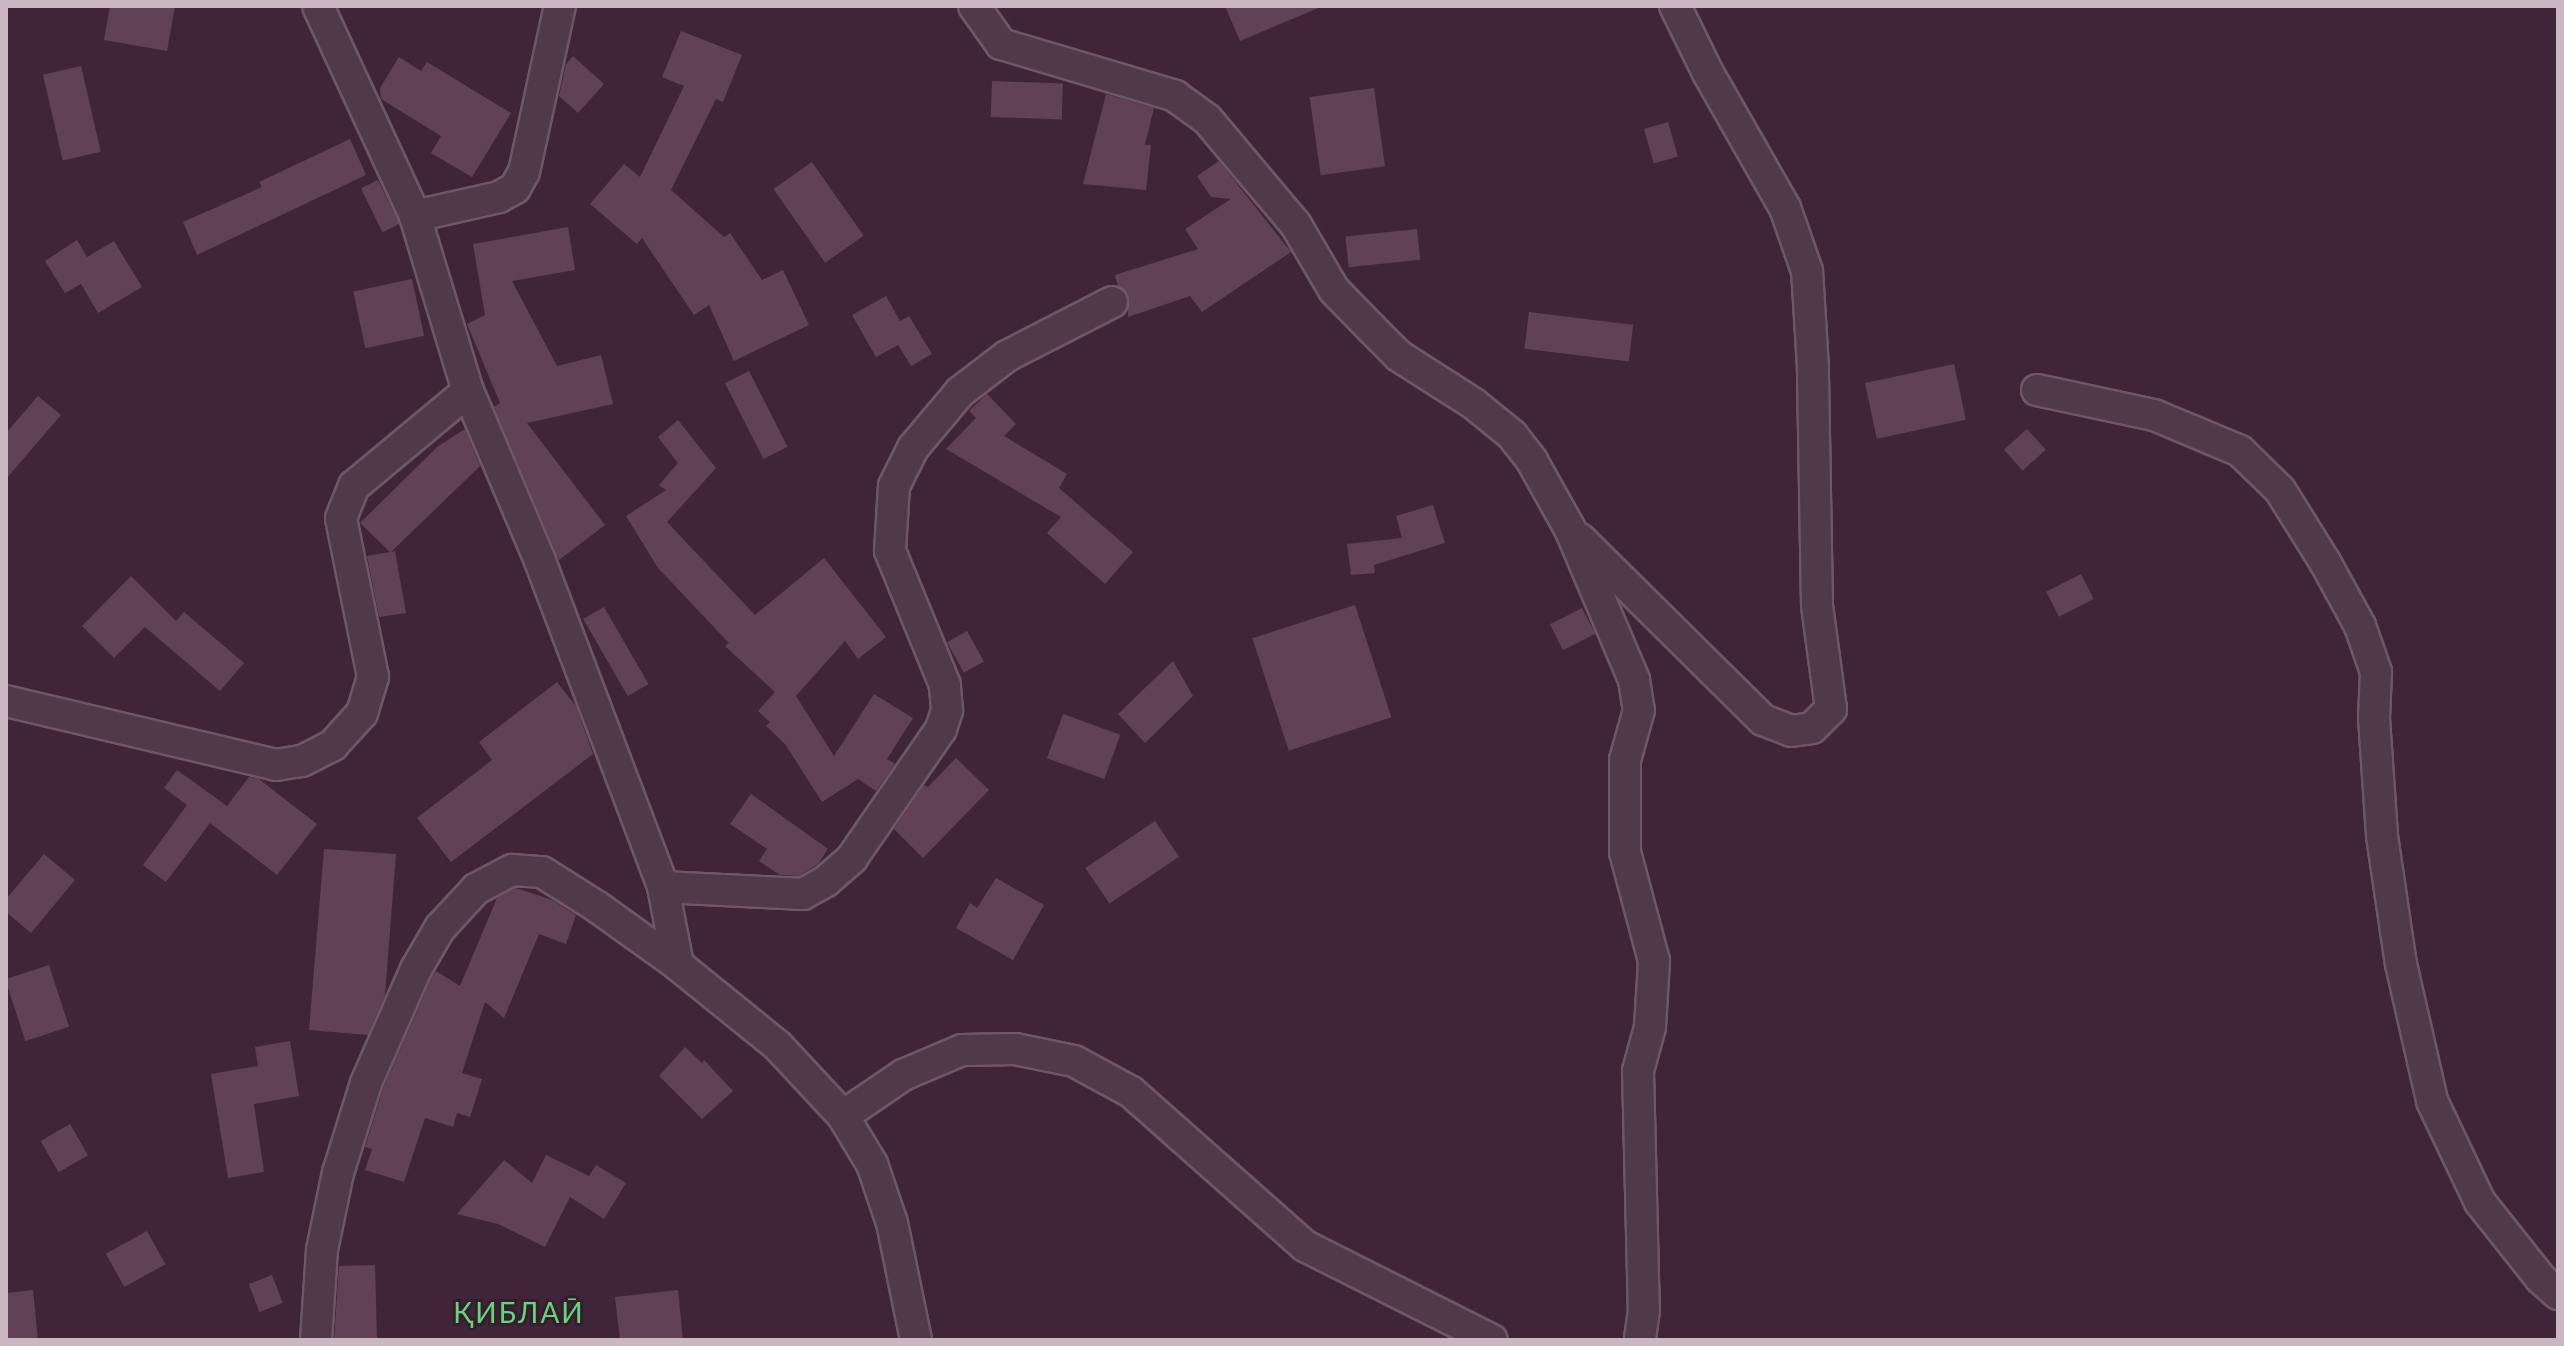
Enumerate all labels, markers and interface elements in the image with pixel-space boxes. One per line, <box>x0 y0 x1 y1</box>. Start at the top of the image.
district label: ҚИБЛАӢ <box>453 1295 585 1329</box>

